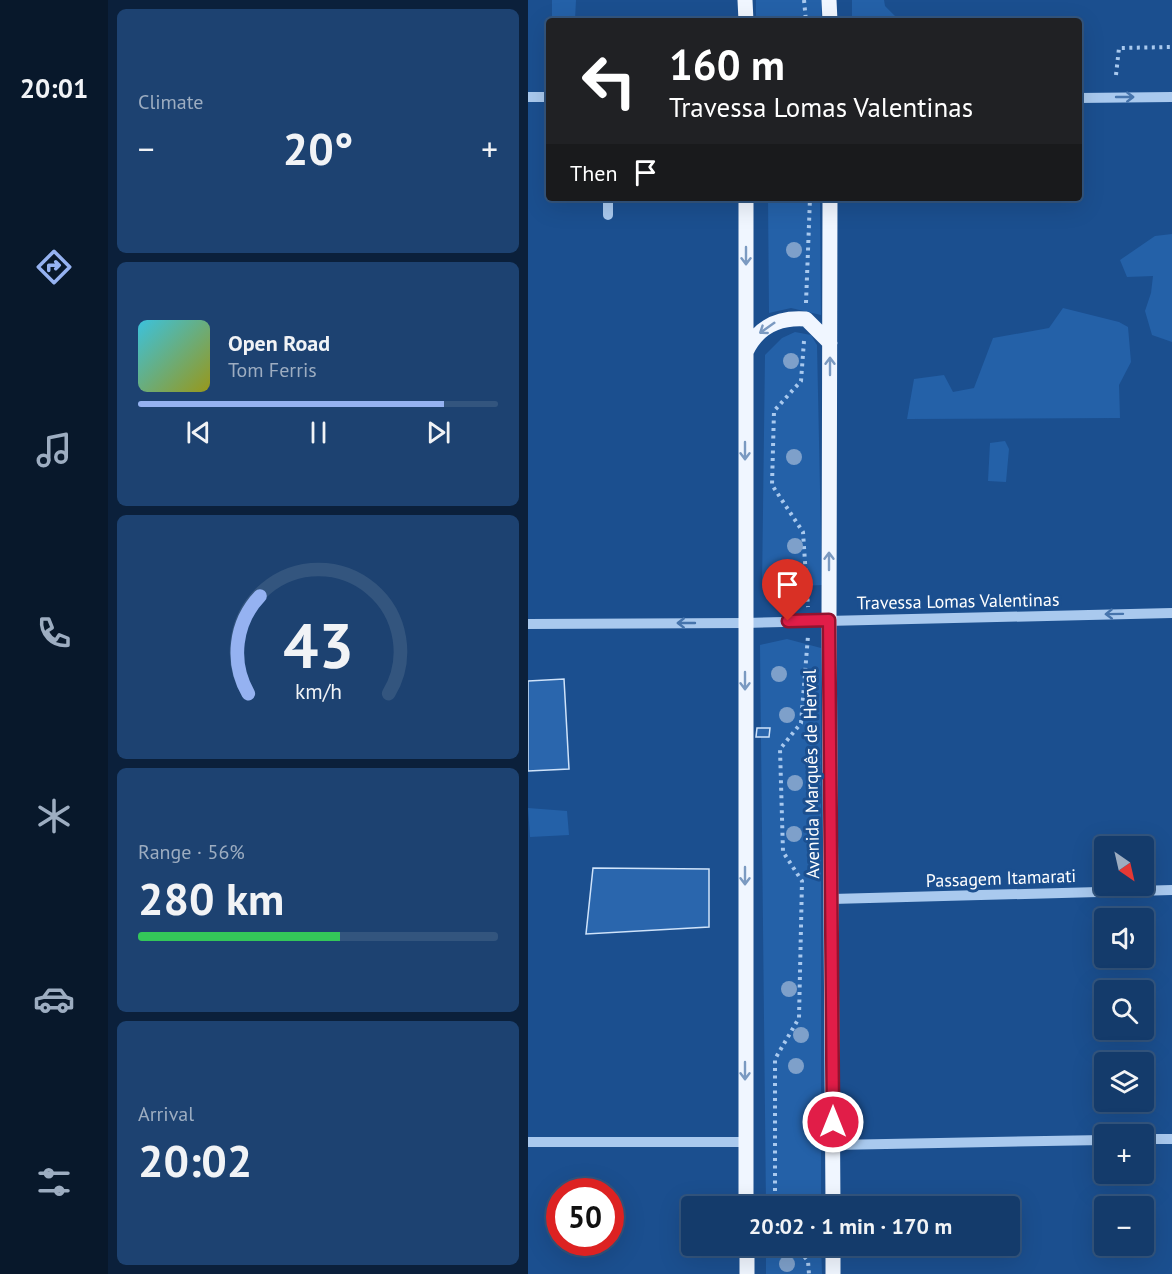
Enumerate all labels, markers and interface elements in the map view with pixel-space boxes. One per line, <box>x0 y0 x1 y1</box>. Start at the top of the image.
text: 160 m <box>669 37 785 92</box>
icon: left <box>570 42 648 120</box>
text: 20:01 <box>20 71 88 105</box>
text: Climate <box>138 89 204 115</box>
text: Travessa Lomas Valentinas <box>669 90 973 124</box>
one-way arrow <box>1115 91 1135 103</box>
text: 20° <box>283 119 353 177</box>
text: − <box>138 127 155 170</box>
text: + <box>481 127 498 170</box>
icon: arrive <box>629 156 662 189</box>
text: Then <box>570 159 617 187</box>
icon: directions <box>33 246 75 288</box>
one-way arrow <box>740 246 752 266</box>
one-way arrow <box>759 322 775 334</box>
text: Open Road <box>228 329 330 357</box>
text: Tom Ferris <box>228 357 317 383</box>
one-way arrow <box>824 357 836 377</box>
icon: previous <box>182 416 215 449</box>
icon: pause <box>302 416 335 449</box>
icon: next <box>422 416 455 449</box>
icon: music <box>33 429 75 471</box>
one-way arrow <box>739 441 751 461</box>
one-way arrow <box>823 552 835 572</box>
pin <box>762 559 813 621</box>
icon: arrive <box>771 568 804 601</box>
street label: Travessa Lomas Valentinas <box>856 588 1060 614</box>
text: 43 <box>283 604 353 685</box>
one-way arrow <box>1104 609 1124 620</box>
icon: phone <box>33 612 75 654</box>
one-way arrow <box>677 617 697 629</box>
street label: Avenida Marquês de Herval <box>798 668 824 879</box>
one-way arrow <box>739 671 751 691</box>
text: km/h <box>294 677 341 705</box>
icon: climate <box>33 795 75 837</box>
north arrow <box>1094 836 1154 896</box>
map controls <box>1094 836 1154 1256</box>
text: Range · 56% <box>138 839 245 865</box>
street label: Passagem Itamarati <box>925 864 1077 892</box>
one-way arrow <box>739 866 751 886</box>
text: 280 km <box>138 869 284 927</box>
button: sound <box>1094 908 1154 968</box>
icon: car <box>33 978 75 1020</box>
button: search <box>1094 980 1154 1040</box>
button: layers <box>1094 1052 1154 1112</box>
one-way arrow <box>739 1061 751 1081</box>
position arrow <box>801 1090 865 1154</box>
text: Arrival <box>138 1101 194 1127</box>
button: + <box>1094 1124 1154 1184</box>
text: 20:02 <box>138 1131 252 1189</box>
icon: filters <box>33 1161 75 1203</box>
speed limit sign: 50 <box>546 1178 624 1256</box>
button: − <box>1094 1196 1154 1256</box>
text: 20:02 · 1 min · 170 m <box>749 1212 952 1240</box>

